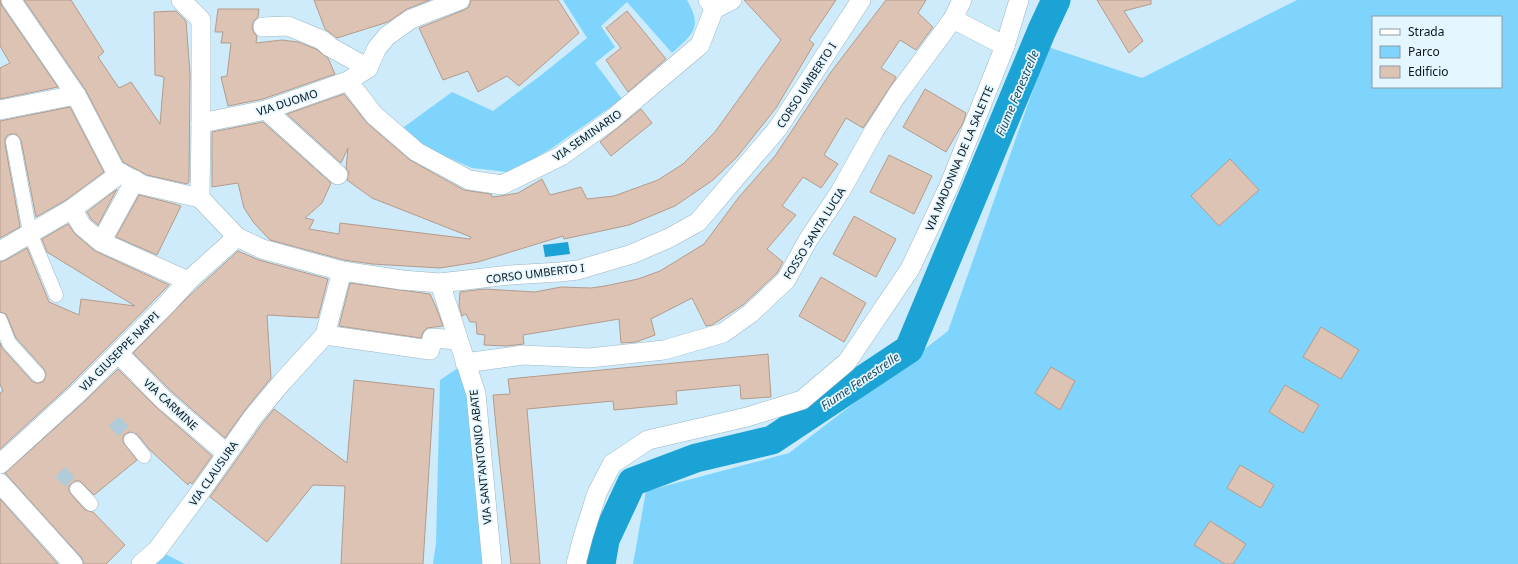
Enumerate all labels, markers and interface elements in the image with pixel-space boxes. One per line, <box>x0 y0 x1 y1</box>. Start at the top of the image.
legend <box>1372 16 1502 88</box>
text: Strada <box>1408 23 1444 40</box>
street label: CORSO UMBERTO I <box>773 39 839 131</box>
text: Parco <box>1408 43 1440 60</box>
water label: Fiume Fenestrelle <box>991 47 1043 139</box>
text: Edificio <box>1408 63 1449 80</box>
street label: VIA MADONNA DE LA SALETTE <box>921 83 997 233</box>
street label: VIA DUOMO <box>255 85 319 119</box>
street label: VIA SEMINARIO <box>550 106 624 164</box>
street label: FOSSO SANTA LUCIA <box>780 183 849 282</box>
street label: CORSO UMBERTO I <box>485 259 585 286</box>
street label: VIA GIUSEPPE NAPPI <box>76 308 162 394</box>
water label: Fiume Fenestrelle <box>817 348 903 414</box>
street label: VIA CARMINE <box>141 375 201 433</box>
street label: VIA SANT'ANTONIO ABATE <box>465 389 495 525</box>
street label: VIA CLAUSURA <box>185 437 241 508</box>

